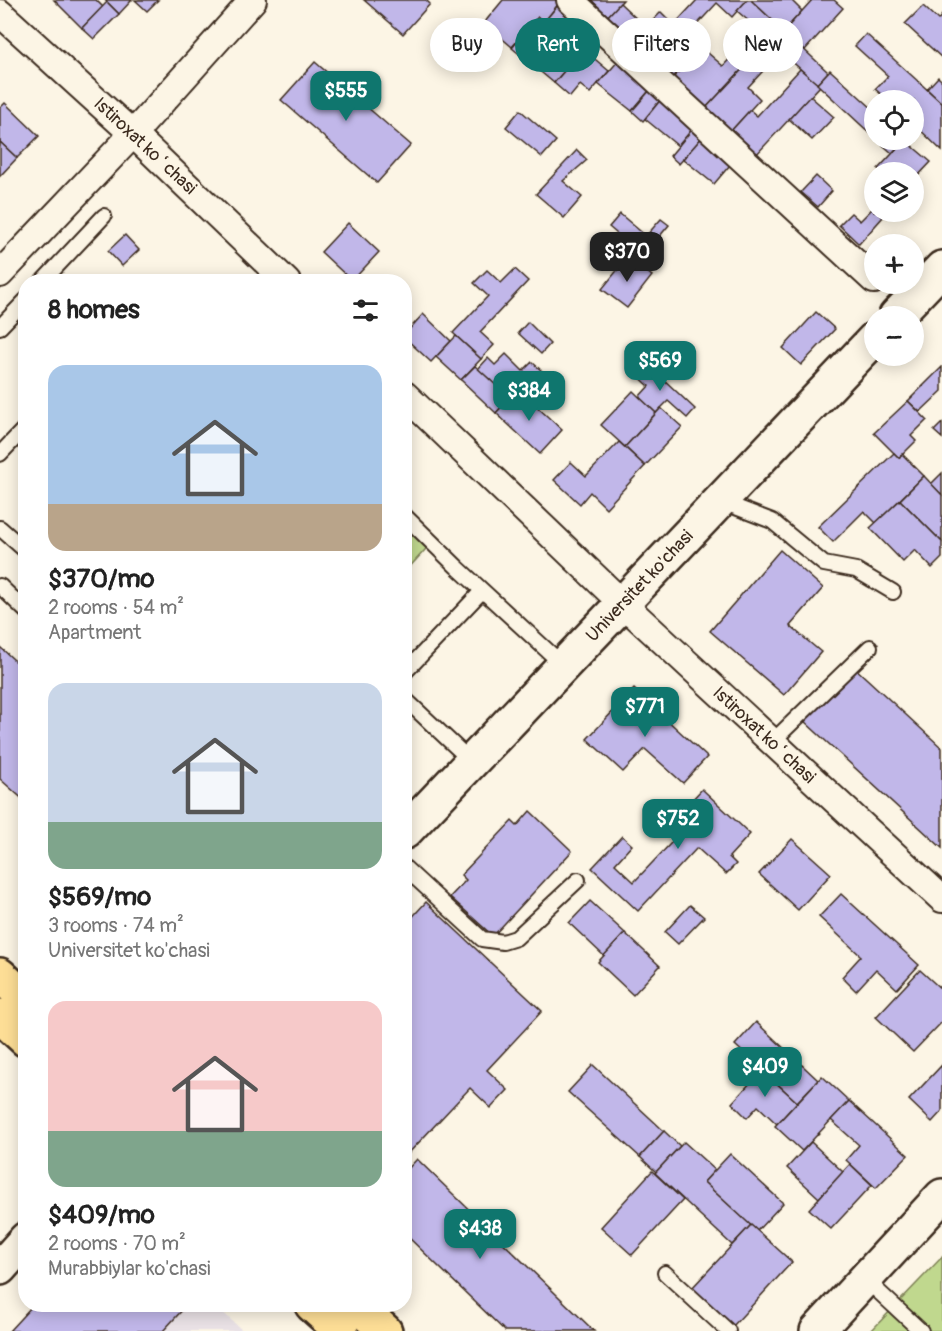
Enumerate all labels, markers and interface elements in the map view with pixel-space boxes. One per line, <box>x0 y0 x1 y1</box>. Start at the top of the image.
chip: Buy <box>430 18 503 72</box>
chip: Rent <box>515 18 600 72</box>
chip: Filters <box>612 18 711 72</box>
chip: New <box>723 18 803 72</box>
pin: $555 <box>310 71 382 122</box>
text: $555 <box>324 78 368 103</box>
map controls <box>864 90 924 366</box>
button: locate <box>864 90 924 150</box>
street label: Istiroxat koʻchasi <box>89 92 201 200</box>
button: layers <box>864 162 924 222</box>
pin: $370 <box>591 232 663 283</box>
button: + <box>864 234 924 294</box>
text: $370 <box>604 239 650 264</box>
text: 8 homes <box>48 294 140 326</box>
icon: filters <box>349 294 382 327</box>
button: − <box>864 306 924 366</box>
pin: $569 <box>624 341 696 392</box>
text: $569 <box>638 348 682 373</box>
pin: $384 <box>493 371 565 422</box>
text: $384 <box>507 378 551 403</box>
icon: home <box>161 404 269 512</box>
street label: Universitet ko'chasi <box>581 525 698 646</box>
text: $370/mo <box>48 563 155 595</box>
text: 2 rooms · 54 m² <box>48 595 184 620</box>
text: Apartment <box>48 620 141 645</box>
street label: Istiroxat koʻchasi <box>708 681 820 789</box>
pin: $771 <box>609 687 681 738</box>
text: $771 <box>625 694 665 719</box>
icon: home <box>161 722 269 830</box>
pin: $752 <box>642 799 714 850</box>
text: $752 <box>656 806 700 831</box>
text: $569/mo <box>48 881 151 913</box>
text: 3 rooms · 74 m² <box>48 913 184 938</box>
text: Universitet ko'chasi <box>48 938 210 963</box>
icon: home <box>161 1040 269 1148</box>
pin: $409 <box>729 1047 801 1098</box>
text: $409 <box>742 1054 788 1079</box>
text: $409/mo <box>48 1199 155 1231</box>
pin: $438 <box>444 1209 516 1260</box>
text: $438 <box>458 1216 502 1241</box>
text: 2 rooms · 70 m² <box>48 1231 186 1256</box>
text: Murabbiylar ko'chasi <box>48 1256 211 1281</box>

